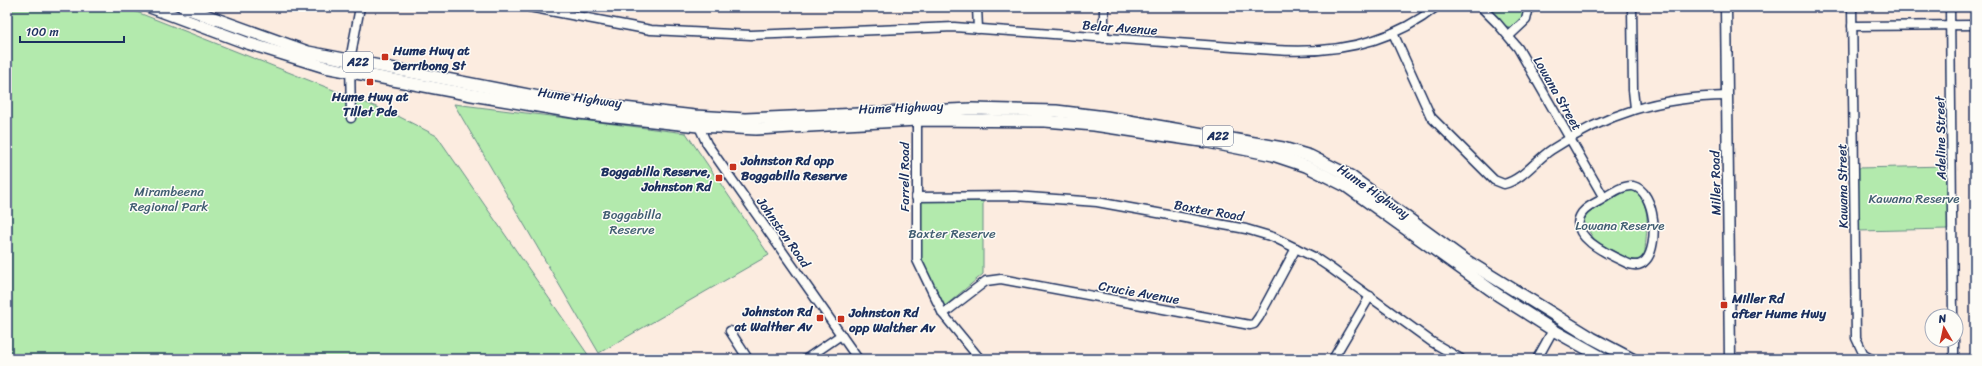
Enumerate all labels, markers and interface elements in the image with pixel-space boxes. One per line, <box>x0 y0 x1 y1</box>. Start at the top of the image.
street label: Belar Avenue <box>1082 13 1159 42</box>
scale bar <box>20 18 124 44</box>
text: 100 m <box>26 21 59 43</box>
place label: Hume Hwy at Derribong St <box>392 39 470 77</box>
road number: A22 <box>343 52 373 72</box>
marker: Hume Hwy at Derribong St <box>380 52 390 62</box>
street label: Lowana Street <box>1527 52 1588 135</box>
marker: Hume Hwy at Tillet Pde <box>365 77 375 87</box>
street label: Hume Highway <box>536 80 624 115</box>
place label: Hume Hwy at Tillet Pde <box>331 85 409 123</box>
street label: Hume Highway <box>858 95 944 120</box>
street label: Adeline Street <box>1928 95 1953 181</box>
road number: A22 <box>1203 126 1233 146</box>
street label: Farrell Road <box>893 141 916 212</box>
street label: Kawana Street <box>1830 143 1855 229</box>
place label: Johnston Rd opp Boggabilla Reserve <box>740 149 848 187</box>
street label: Miller Road <box>1703 149 1728 216</box>
street label: Hume Highway <box>1332 158 1415 225</box>
place label: Boggabilla Reserve, Johnston Rd <box>601 160 712 198</box>
marker: Johnston Rd opp Boggabilla Reserve <box>728 162 738 172</box>
marker: Boggabilla Reserve, Johnston Rd <box>714 173 724 183</box>
park label: Mirambeena Regional Park <box>130 180 208 218</box>
park label: Kawana Reserve <box>1868 187 1960 210</box>
street label: Johnston Road <box>750 191 817 273</box>
street label: Baxter Road <box>1172 193 1247 228</box>
park label: Boggabilla Reserve <box>603 203 662 241</box>
park label: Lowana Reserve <box>1575 214 1665 237</box>
park label: Baxter Reserve <box>908 222 996 245</box>
street label: Crucie Avenue <box>1097 274 1181 311</box>
place label: Miller Rd after Hume Hwy <box>1731 287 1827 325</box>
place label: Johnston Rd at Walther Av <box>734 300 813 338</box>
marker: Miller Rd after Hume Hwy <box>1719 300 1729 310</box>
place label: Johnston Rd opp Walther Av <box>848 301 936 339</box>
north arrow <box>1924 308 1964 348</box>
text: N <box>1936 309 1948 329</box>
marker: Johnston Rd at Walther Av <box>815 313 825 323</box>
marker: Johnston Rd opp Walther Av <box>836 314 846 324</box>

